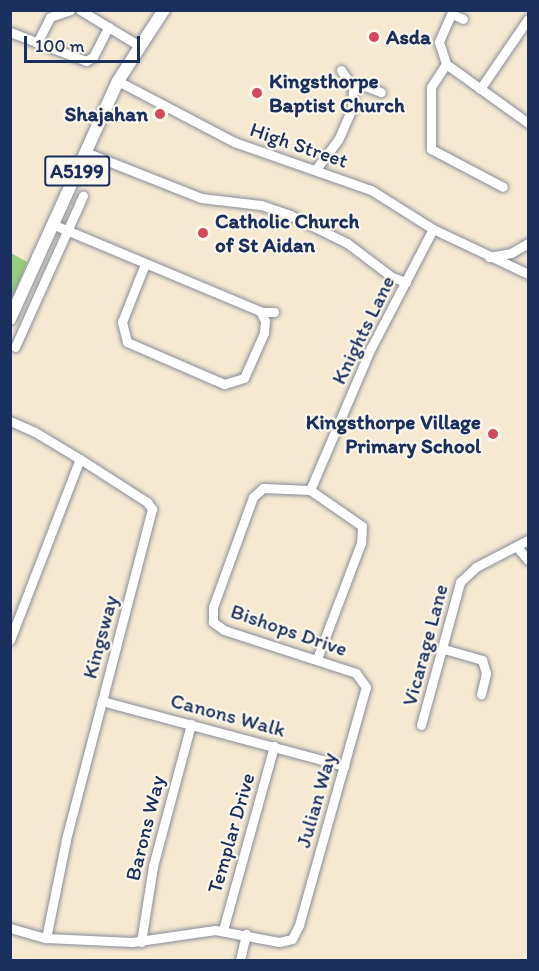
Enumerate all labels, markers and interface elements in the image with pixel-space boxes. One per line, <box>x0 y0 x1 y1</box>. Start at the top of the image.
scale bar <box>27 24 142 62</box>
place label: Asda <box>386 24 431 50</box>
marker: Asda <box>367 30 381 44</box>
text: 100 m <box>35 35 85 57</box>
place label: Kingsthorpe Baptist Church <box>269 68 405 118</box>
marker: Kingsthorpe Baptist Church <box>250 86 264 100</box>
place label: Shajahan <box>65 101 148 127</box>
marker: Shajahan <box>153 107 167 121</box>
street label: High Street <box>247 117 351 173</box>
road number: A5199 <box>44 154 110 188</box>
place label: Catholic Church of St Aidan <box>215 208 360 258</box>
marker: Catholic Church of St Aidan <box>196 226 210 240</box>
street label: Knights Lane <box>326 272 400 388</box>
place label: Kingsthorpe Village Primary School <box>306 409 481 459</box>
marker: Kingsthorpe Village Primary School <box>486 427 500 441</box>
street label: Vicarage Lane <box>397 581 453 709</box>
street label: Kingsway <box>77 593 123 681</box>
street label: Bishops Drive <box>227 598 351 662</box>
street label: Canons Walk <box>168 688 288 742</box>
street label: Julian Way <box>290 750 342 850</box>
street label: Templar Drive <box>202 770 260 896</box>
street label: Barons Way <box>120 773 170 883</box>

